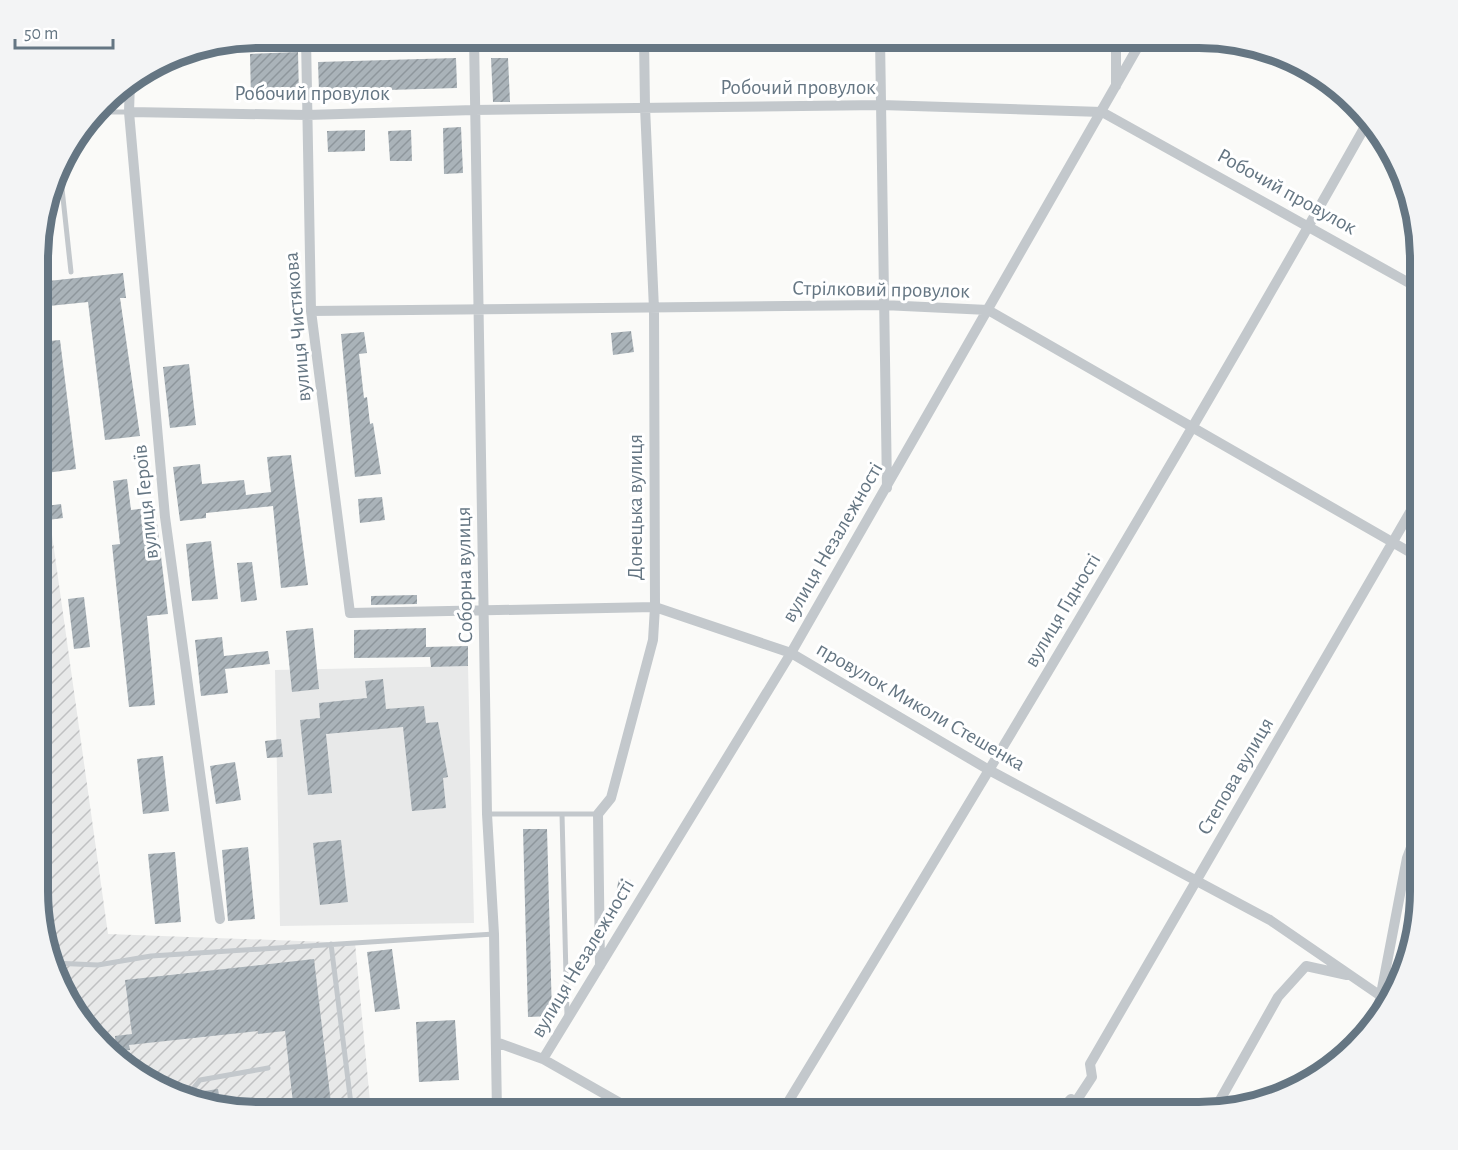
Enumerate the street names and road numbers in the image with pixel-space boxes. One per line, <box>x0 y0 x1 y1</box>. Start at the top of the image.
street label: Робочий провулок <box>720 77 876 98</box>
street label: Робочий провулок <box>234 83 390 104</box>
street label: Робочий провулок <box>1214 145 1360 238</box>
street label: вулиця Чистякова <box>280 251 315 403</box>
street label: Стрілковий провулок <box>792 277 970 302</box>
street label: Донецька вулиця <box>625 434 646 580</box>
street label: вулиця Героїв <box>129 444 162 560</box>
street label: вулиця Незалежності <box>778 459 887 626</box>
street label: Соборна вулиця <box>453 506 476 644</box>
street label: вулиця Гідності <box>1020 550 1104 671</box>
street label: провулок Миколи Стешенка <box>813 638 1029 775</box>
street label: Степова вулиця <box>1193 714 1277 839</box>
street label: вулиця Незалежності <box>527 875 638 1041</box>

